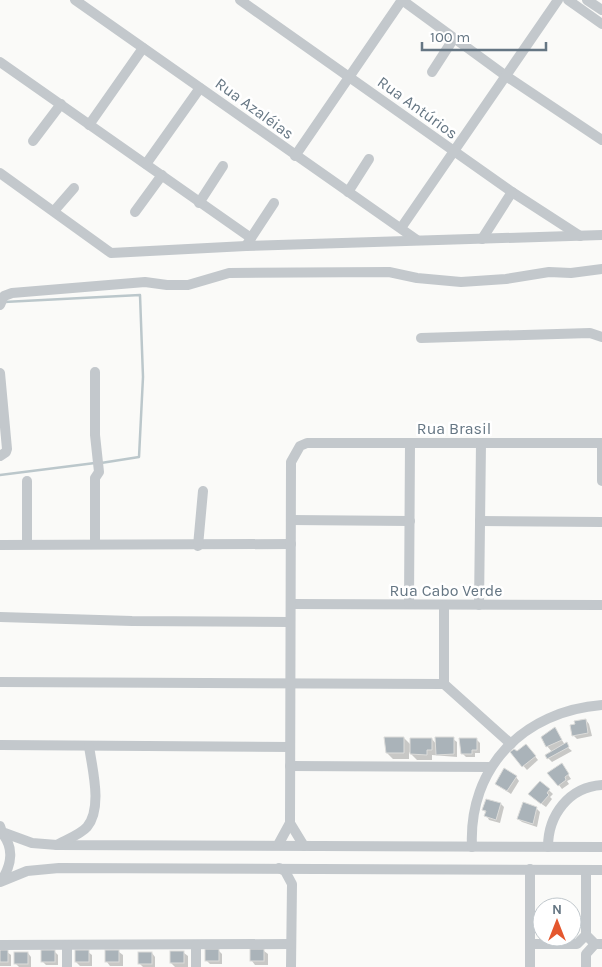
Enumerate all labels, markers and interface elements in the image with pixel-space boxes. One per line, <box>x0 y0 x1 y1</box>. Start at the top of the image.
scale bar <box>422 20 546 52</box>
text: 100 m <box>430 28 470 46</box>
street label: Rua Antúrios <box>374 72 461 143</box>
street label: Rua Azaléias <box>212 74 298 143</box>
street label: Rua Brasil <box>417 419 491 438</box>
street label: Rua Cabo Verde <box>390 581 502 600</box>
north arrow <box>532 897 582 947</box>
text: N <box>552 901 562 918</box>

